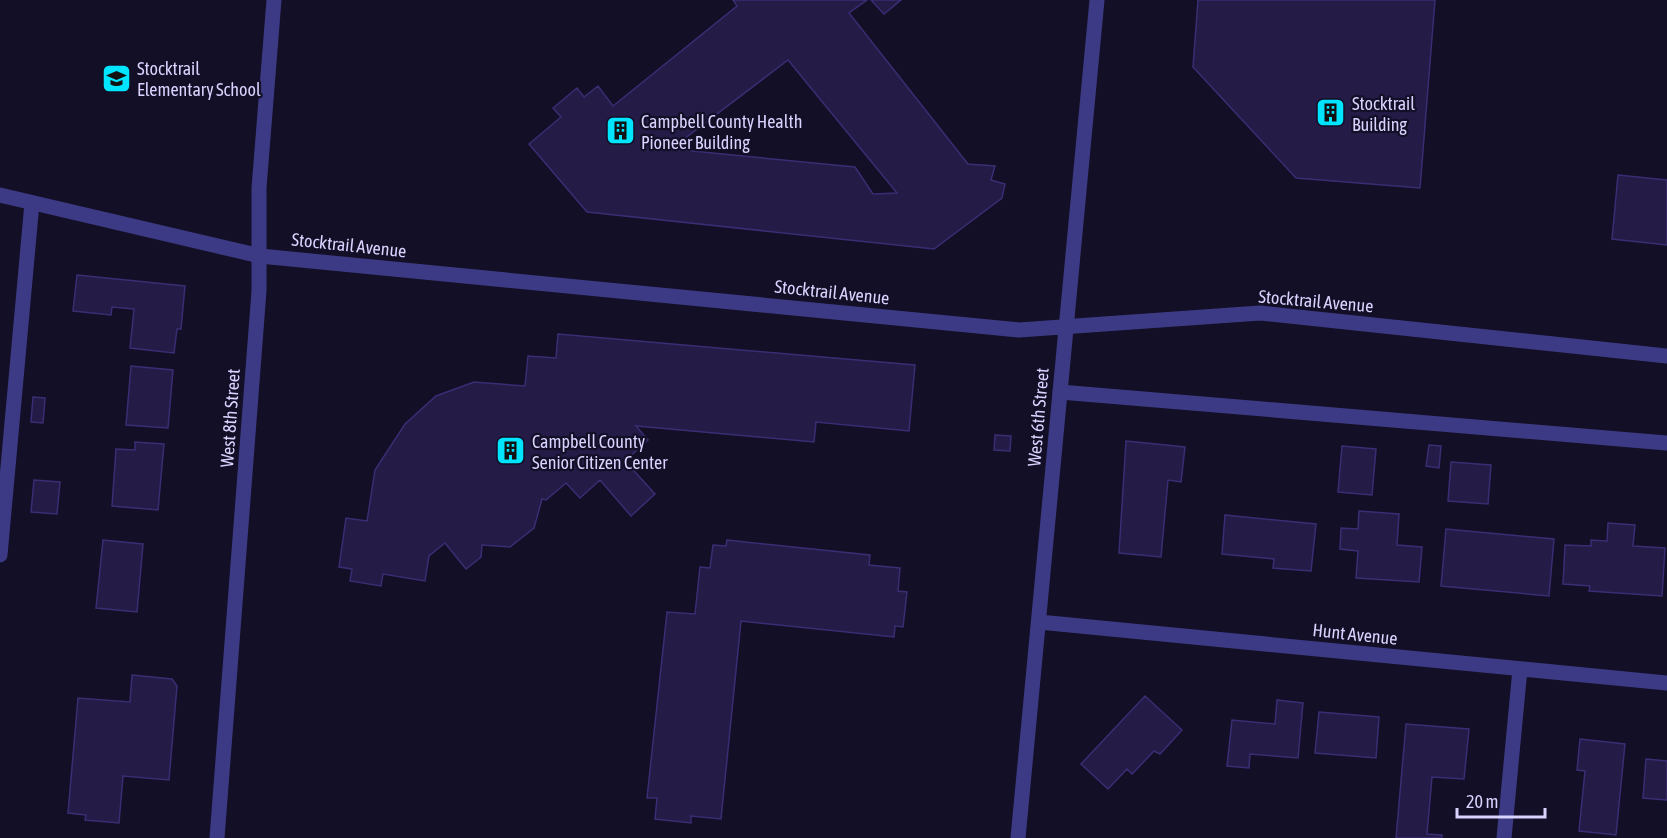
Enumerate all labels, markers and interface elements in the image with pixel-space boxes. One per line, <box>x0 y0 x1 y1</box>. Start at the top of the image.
place label: Stocktrail Elementary School <box>137 58 261 100</box>
school or university icon: Stocktrail Elementary School <box>100 62 132 94</box>
place label: Stocktrail Building <box>1352 93 1415 135</box>
building icon: Stocktrail Building <box>1315 97 1347 129</box>
place label: Campbell County Health Pioneer Building <box>641 111 802 153</box>
building icon: Campbell County Health Pioneer Building <box>604 115 636 147</box>
street label: Stocktrail Avenue <box>291 229 407 261</box>
street label: Stocktrail Avenue <box>774 276 890 308</box>
street label: Stocktrail Avenue <box>1258 286 1374 316</box>
street label: West 6th Street <box>1023 367 1053 467</box>
street label: West 8th Street <box>216 368 244 468</box>
place label: Campbell County Senior Citizen Center <box>532 431 668 473</box>
building icon: Campbell County Senior Citizen Center <box>495 435 527 467</box>
street label: Hunt Avenue <box>1311 619 1399 649</box>
scale bar <box>1457 781 1546 819</box>
text: 20 m <box>1466 791 1498 812</box>

